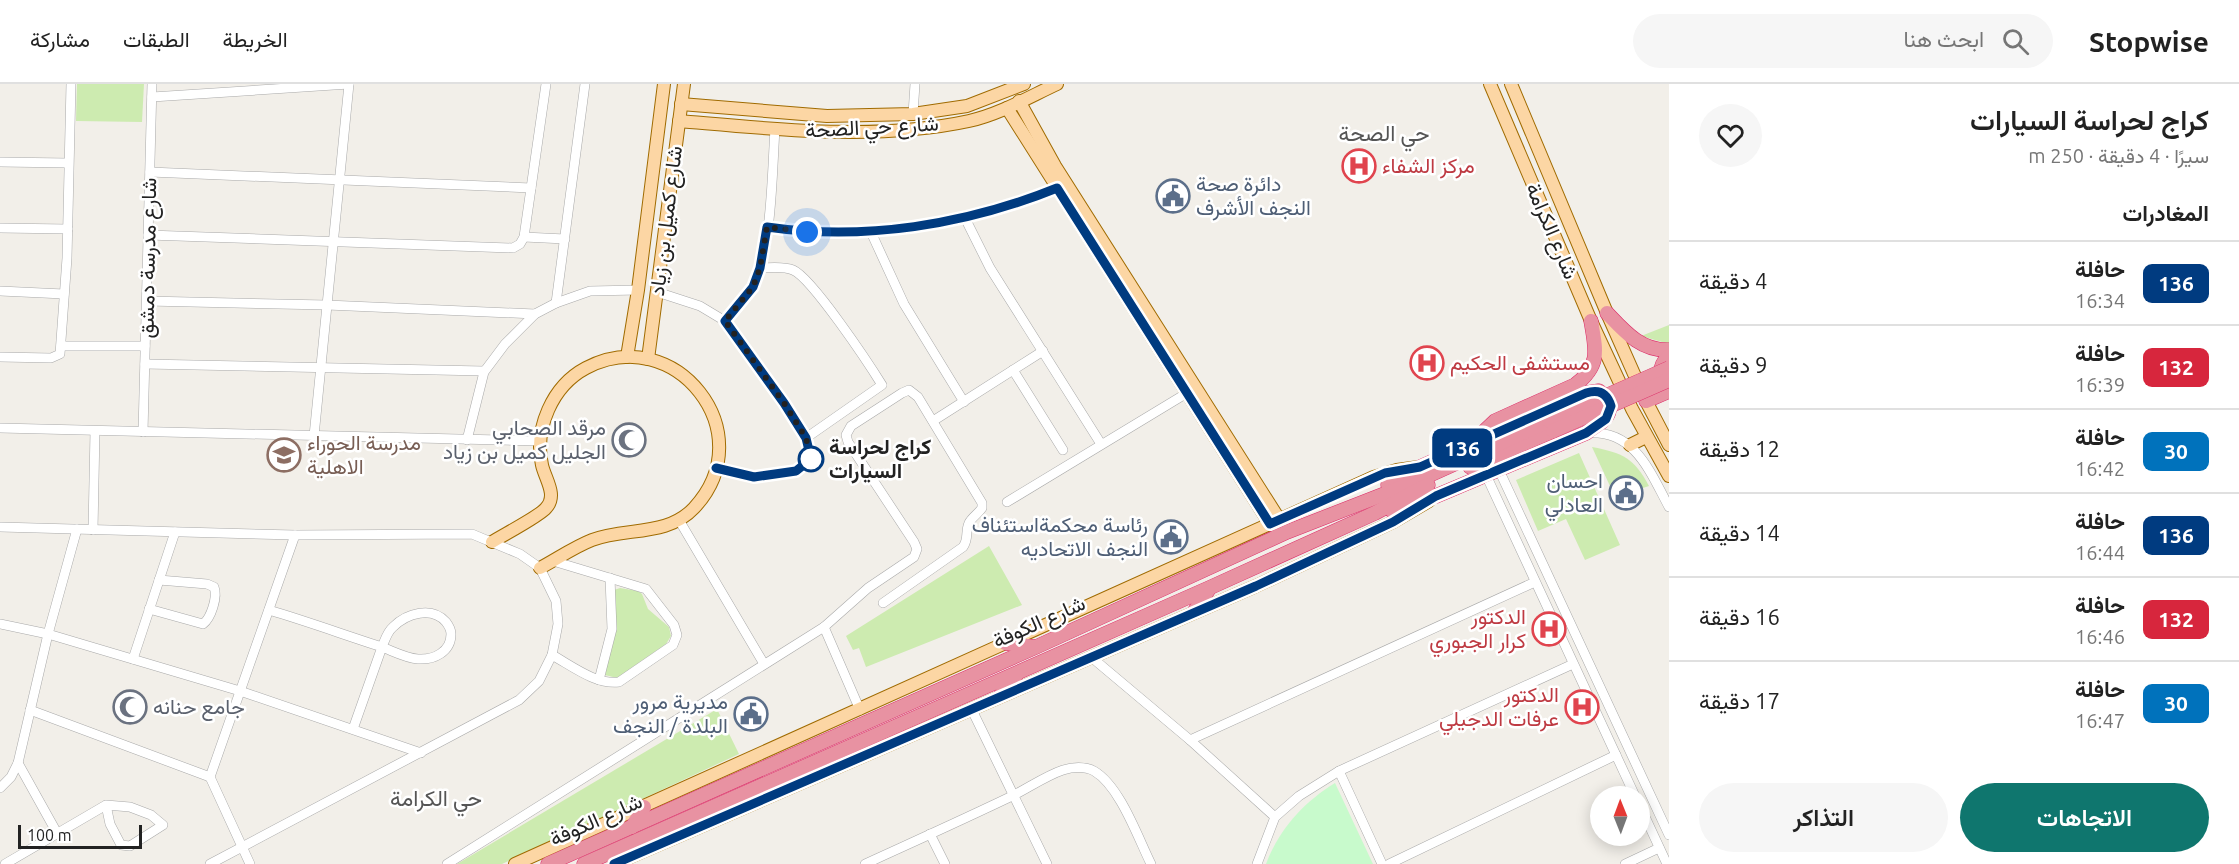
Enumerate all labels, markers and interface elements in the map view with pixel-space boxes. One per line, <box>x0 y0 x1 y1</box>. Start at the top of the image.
search box <box>1633 14 2053 68</box>
icon: search <box>1999 25 2032 58</box>
text: ابحث هنا <box>1904 26 1984 51</box>
text: Stopwise <box>2089 26 2209 57</box>
text: مشاركة <box>30 27 90 51</box>
text: الطبقات <box>123 27 190 51</box>
text: الخريطة <box>223 27 288 51</box>
button: heart <box>1699 104 1762 167</box>
text: كراج لحراسة السيارات <box>1970 104 2209 135</box>
street label: شارع حي الصحة <box>805 111 940 147</box>
district label: حي الصحة <box>1339 120 1429 152</box>
street label: شارع كميل بن زياد <box>644 144 689 298</box>
text: سيرًا · 4 دقيقة · 250 m <box>2028 144 2209 167</box>
hospital icon: مركز الشفاء <box>1341 148 1377 184</box>
place label: مركز الشفاء <box>1382 153 1475 179</box>
place label: دائرة صحة النجف الأشرف <box>1196 171 1311 221</box>
street label: شارع مدرسة دمشق <box>134 177 163 339</box>
public building icon: دائرة صحة النجف الأشرف <box>1155 178 1191 214</box>
street label: شارع الكرامة <box>1519 179 1584 284</box>
text: المغادرات <box>2123 200 2209 225</box>
your location <box>792 217 822 247</box>
text: حافلة <box>2075 256 2125 281</box>
text: 4 دقيقة <box>1699 268 1767 293</box>
text: 136 <box>2158 271 2194 295</box>
text: 16:34 <box>2075 289 2125 312</box>
text: حافلة <box>2075 340 2125 365</box>
hospital icon: مستشفى الحكيم <box>1409 345 1445 381</box>
place label: مستشفى الحكيم <box>1450 350 1590 377</box>
text: 9 دقيقة <box>1699 352 1767 377</box>
text: 132 <box>2158 355 2194 379</box>
text: 16:39 <box>2075 373 2125 396</box>
place label: مرقد الصحابي الجليل كميل بن زياد <box>443 415 606 465</box>
mosque icon: مرقد الصحابي الجليل كميل بن زياد <box>611 422 647 458</box>
text: حافلة <box>2075 424 2125 449</box>
line badge: 136 <box>1428 428 1496 468</box>
place label: مدرسة الحوراء الاهلية <box>307 430 421 479</box>
place label: كراج لحراسة السيارات <box>829 434 931 484</box>
text: 136 <box>1444 436 1480 460</box>
text: 12 دقيقة <box>1699 436 1780 461</box>
school or university icon: مدرسة الحوراء الاهلية <box>266 437 302 473</box>
text: 30 <box>2164 439 2188 463</box>
marker: كراج لحراسة السيارات <box>798 446 824 472</box>
text: 16:42 <box>2075 457 2125 480</box>
place label: احسان العادلي <box>1545 468 1603 522</box>
public building icon: احسان العادلي <box>1608 475 1644 511</box>
text: حافلة <box>2075 508 2125 533</box>
place label: رئاسة محكمةاستئناف النجف الاتحاديه <box>972 512 1148 561</box>
public building icon: رئاسة محكمةاستئناف النجف الاتحاديه <box>1153 519 1189 555</box>
text: 14 دقيقة <box>1699 520 1780 545</box>
text: 136 <box>2158 523 2194 547</box>
text: 16:44 <box>2075 541 2125 564</box>
street label: شارع الكوفة <box>989 590 1090 655</box>
text: حافلة <box>2075 592 2125 617</box>
place label: الدكتور كرار الجبوري <box>1429 604 1526 658</box>
text: 16 دقيقة <box>1699 604 1780 629</box>
text: 132 <box>2158 607 2194 631</box>
hospital icon: الدكتور كرار الجبوري <box>1531 611 1567 647</box>
text: 16:46 <box>2075 625 2125 648</box>
text: حافلة <box>2075 676 2125 701</box>
place label: الدكتور عرفات الدجيلي <box>1439 682 1559 736</box>
text: 17 دقيقة <box>1699 688 1780 713</box>
mosque icon: جامع حنانه <box>112 689 148 725</box>
place label: مديرية مرور البلدة / النجف <box>613 689 728 738</box>
hospital icon: الدكتور عرفات الدجيلي <box>1564 689 1600 725</box>
text: 30 <box>2164 691 2188 715</box>
place label: جامع حنانه <box>153 694 245 721</box>
public building icon: مديرية مرور البلدة / النجف <box>733 696 769 732</box>
text: 16:47 <box>2075 709 2125 732</box>
button: التذاكر <box>1699 783 1948 852</box>
button: الاتجاهات <box>1960 783 2209 852</box>
district label: حي الكرامة <box>390 785 482 817</box>
north arrow <box>1590 786 1650 846</box>
map controls <box>1590 786 1650 846</box>
street label: شارع الكوفة <box>546 788 647 853</box>
scale bar <box>18 822 142 850</box>
text: 100 m <box>27 826 72 844</box>

